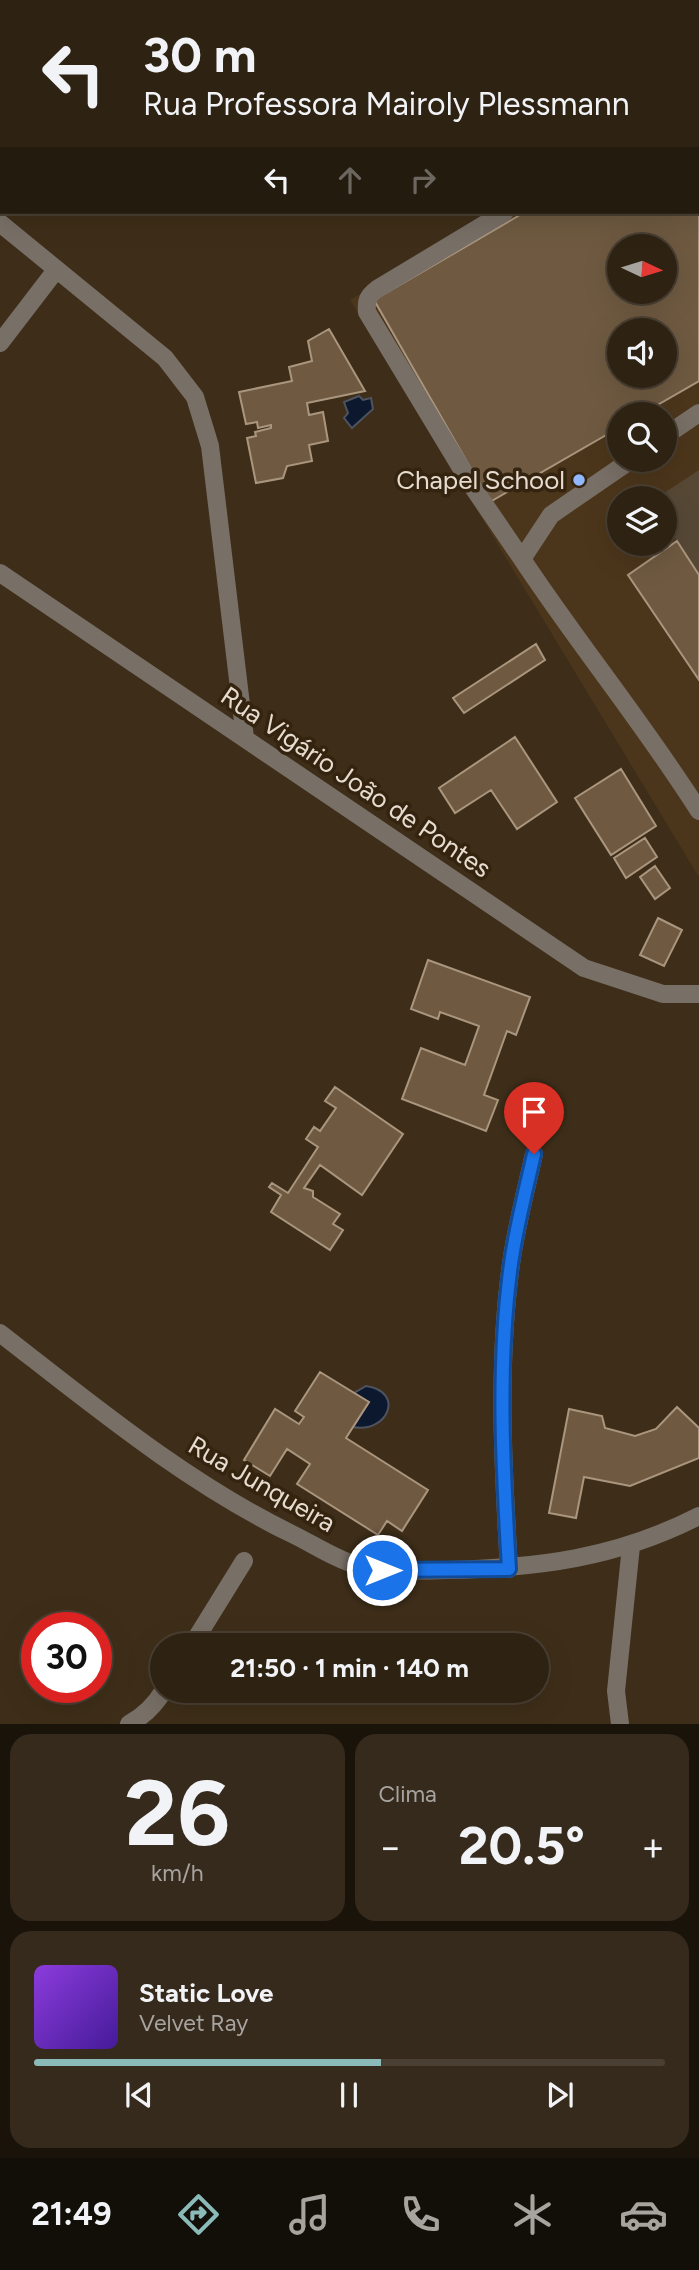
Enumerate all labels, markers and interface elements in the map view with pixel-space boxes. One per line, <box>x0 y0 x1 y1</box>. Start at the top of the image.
text: 30 m <box>143 25 256 84</box>
icon: left <box>28 28 119 119</box>
text: Rua Professora Mairoly Plessmann <box>143 85 630 123</box>
icon: left <box>258 161 296 199</box>
icon: ahead <box>331 161 369 199</box>
icon: right <box>404 161 442 199</box>
north arrow <box>607 234 677 304</box>
map controls <box>607 234 677 556</box>
button: sound <box>607 318 677 388</box>
button: search <box>607 402 677 472</box>
place label: Chapel School <box>396 464 565 496</box>
marker: Chapel School <box>571 472 587 488</box>
button: layers <box>607 486 677 556</box>
street label: Rua Vigário João de Pontes <box>215 680 497 884</box>
pin <box>504 1082 564 1154</box>
icon: arrive <box>515 1093 553 1131</box>
street label: Rua Junqueira <box>183 1429 341 1539</box>
position arrow <box>345 1533 419 1607</box>
speed limit sign: 30 <box>21 1612 112 1703</box>
text: 21:50 · 1 min · 140 m <box>230 1652 469 1684</box>
text: 26 <box>125 1759 230 1868</box>
text: Clima <box>379 1780 437 1808</box>
text: 20.5° <box>458 1815 585 1877</box>
text: − <box>379 1824 402 1870</box>
text: + <box>641 1824 665 1870</box>
text: km/h <box>151 1859 204 1887</box>
text: Static Love <box>139 1977 273 2009</box>
text: Velvet Ray <box>139 2009 248 2037</box>
icon: previous <box>120 2076 158 2114</box>
icon: pause <box>330 2076 368 2114</box>
icon: next <box>541 2076 579 2114</box>
icon: directions <box>174 2190 223 2239</box>
icon: music <box>285 2190 334 2239</box>
icon: phone <box>396 2190 445 2239</box>
icon: climate <box>508 2190 557 2239</box>
icon: car <box>619 2190 668 2239</box>
text: 21:49 <box>31 2195 112 2233</box>

